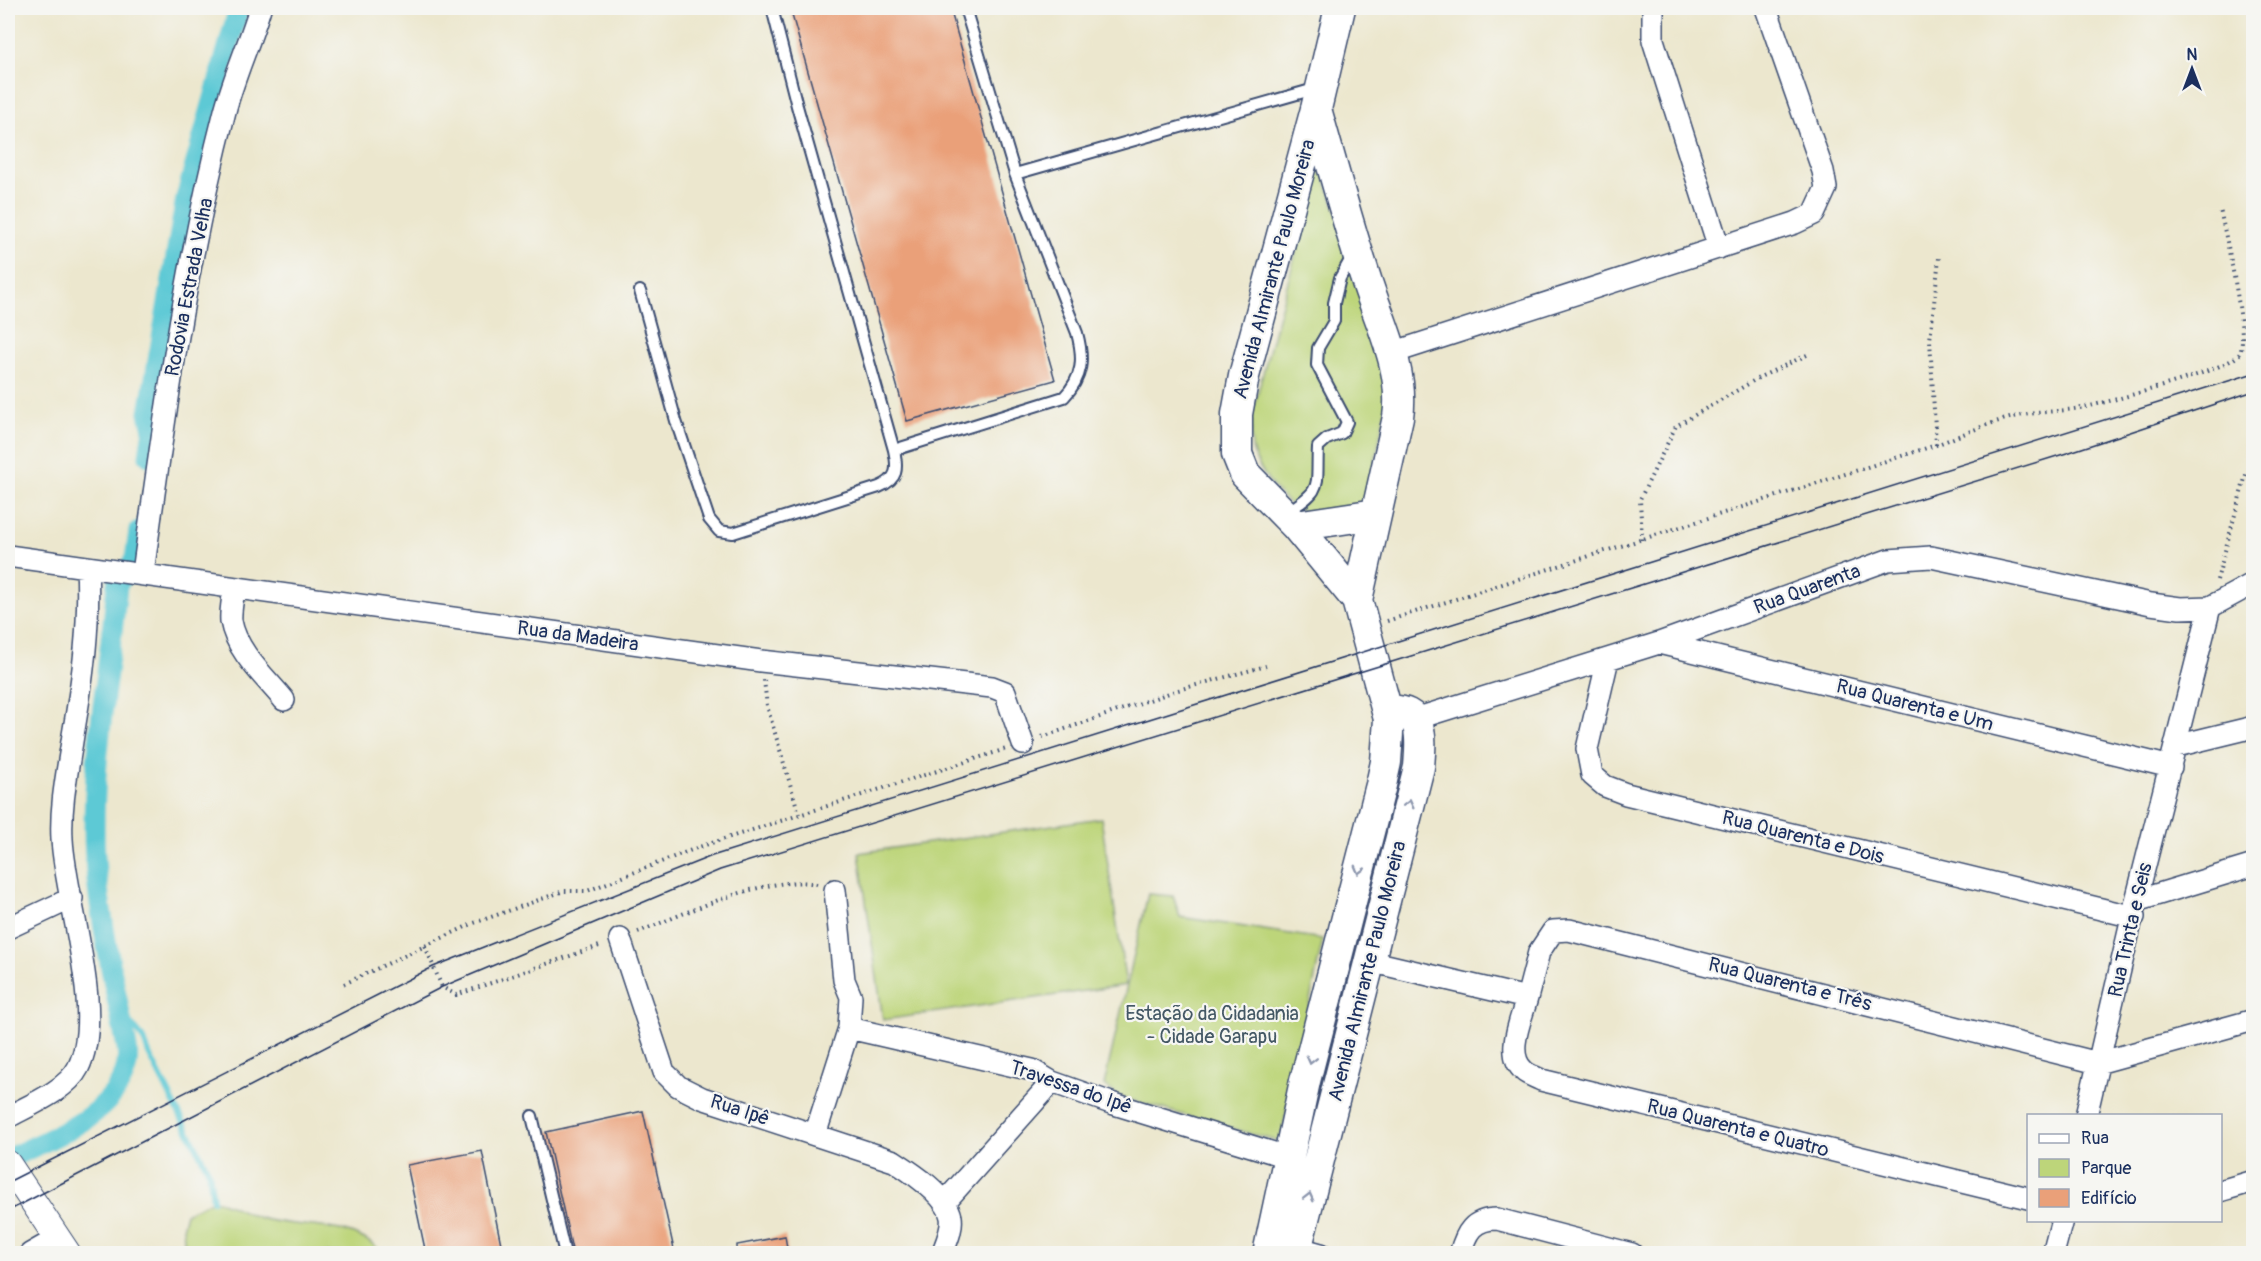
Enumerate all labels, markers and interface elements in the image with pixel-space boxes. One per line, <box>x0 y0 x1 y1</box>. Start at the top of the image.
north arrow <box>2162 39 2222 99</box>
text: N <box>2187 45 2198 65</box>
street label: Avenida Almirante Paulo Moreira <box>1227 137 1321 401</box>
street label: Rodovia Estrada Velha <box>159 196 219 378</box>
street label: Rua Quarenta <box>1750 558 1864 620</box>
street label: Rua da Madeira <box>516 615 640 657</box>
street label: Rua Quarenta e Um <box>1834 673 1996 737</box>
one-way arrow <box>1402 800 1415 810</box>
street label: Rua Quarenta e Dois <box>1720 805 1887 869</box>
street label: Avenida Almirante Paulo Moreira <box>1322 838 1412 1104</box>
street label: Rua Trinta e Seis <box>2102 860 2158 1000</box>
one-way arrow <box>1353 865 1366 875</box>
street label: Rua Quarenta e Três <box>1706 952 1874 1016</box>
park label: Estação da Cidadania - Cidade Garapu <box>1125 1001 1299 1049</box>
street label: Travessa do Ipê <box>1007 1054 1135 1120</box>
one-way arrow <box>1306 1054 1318 1064</box>
street label: Rua Ipê <box>707 1089 773 1131</box>
street label: Rua Quarenta e Quatro <box>1644 1093 1832 1163</box>
legend <box>2027 1114 2222 1222</box>
text: Rua <box>2081 1127 2109 1150</box>
text: Parque <box>2081 1157 2131 1180</box>
text: Edifício <box>2081 1187 2137 1210</box>
one-way arrow <box>1302 1192 1315 1202</box>

